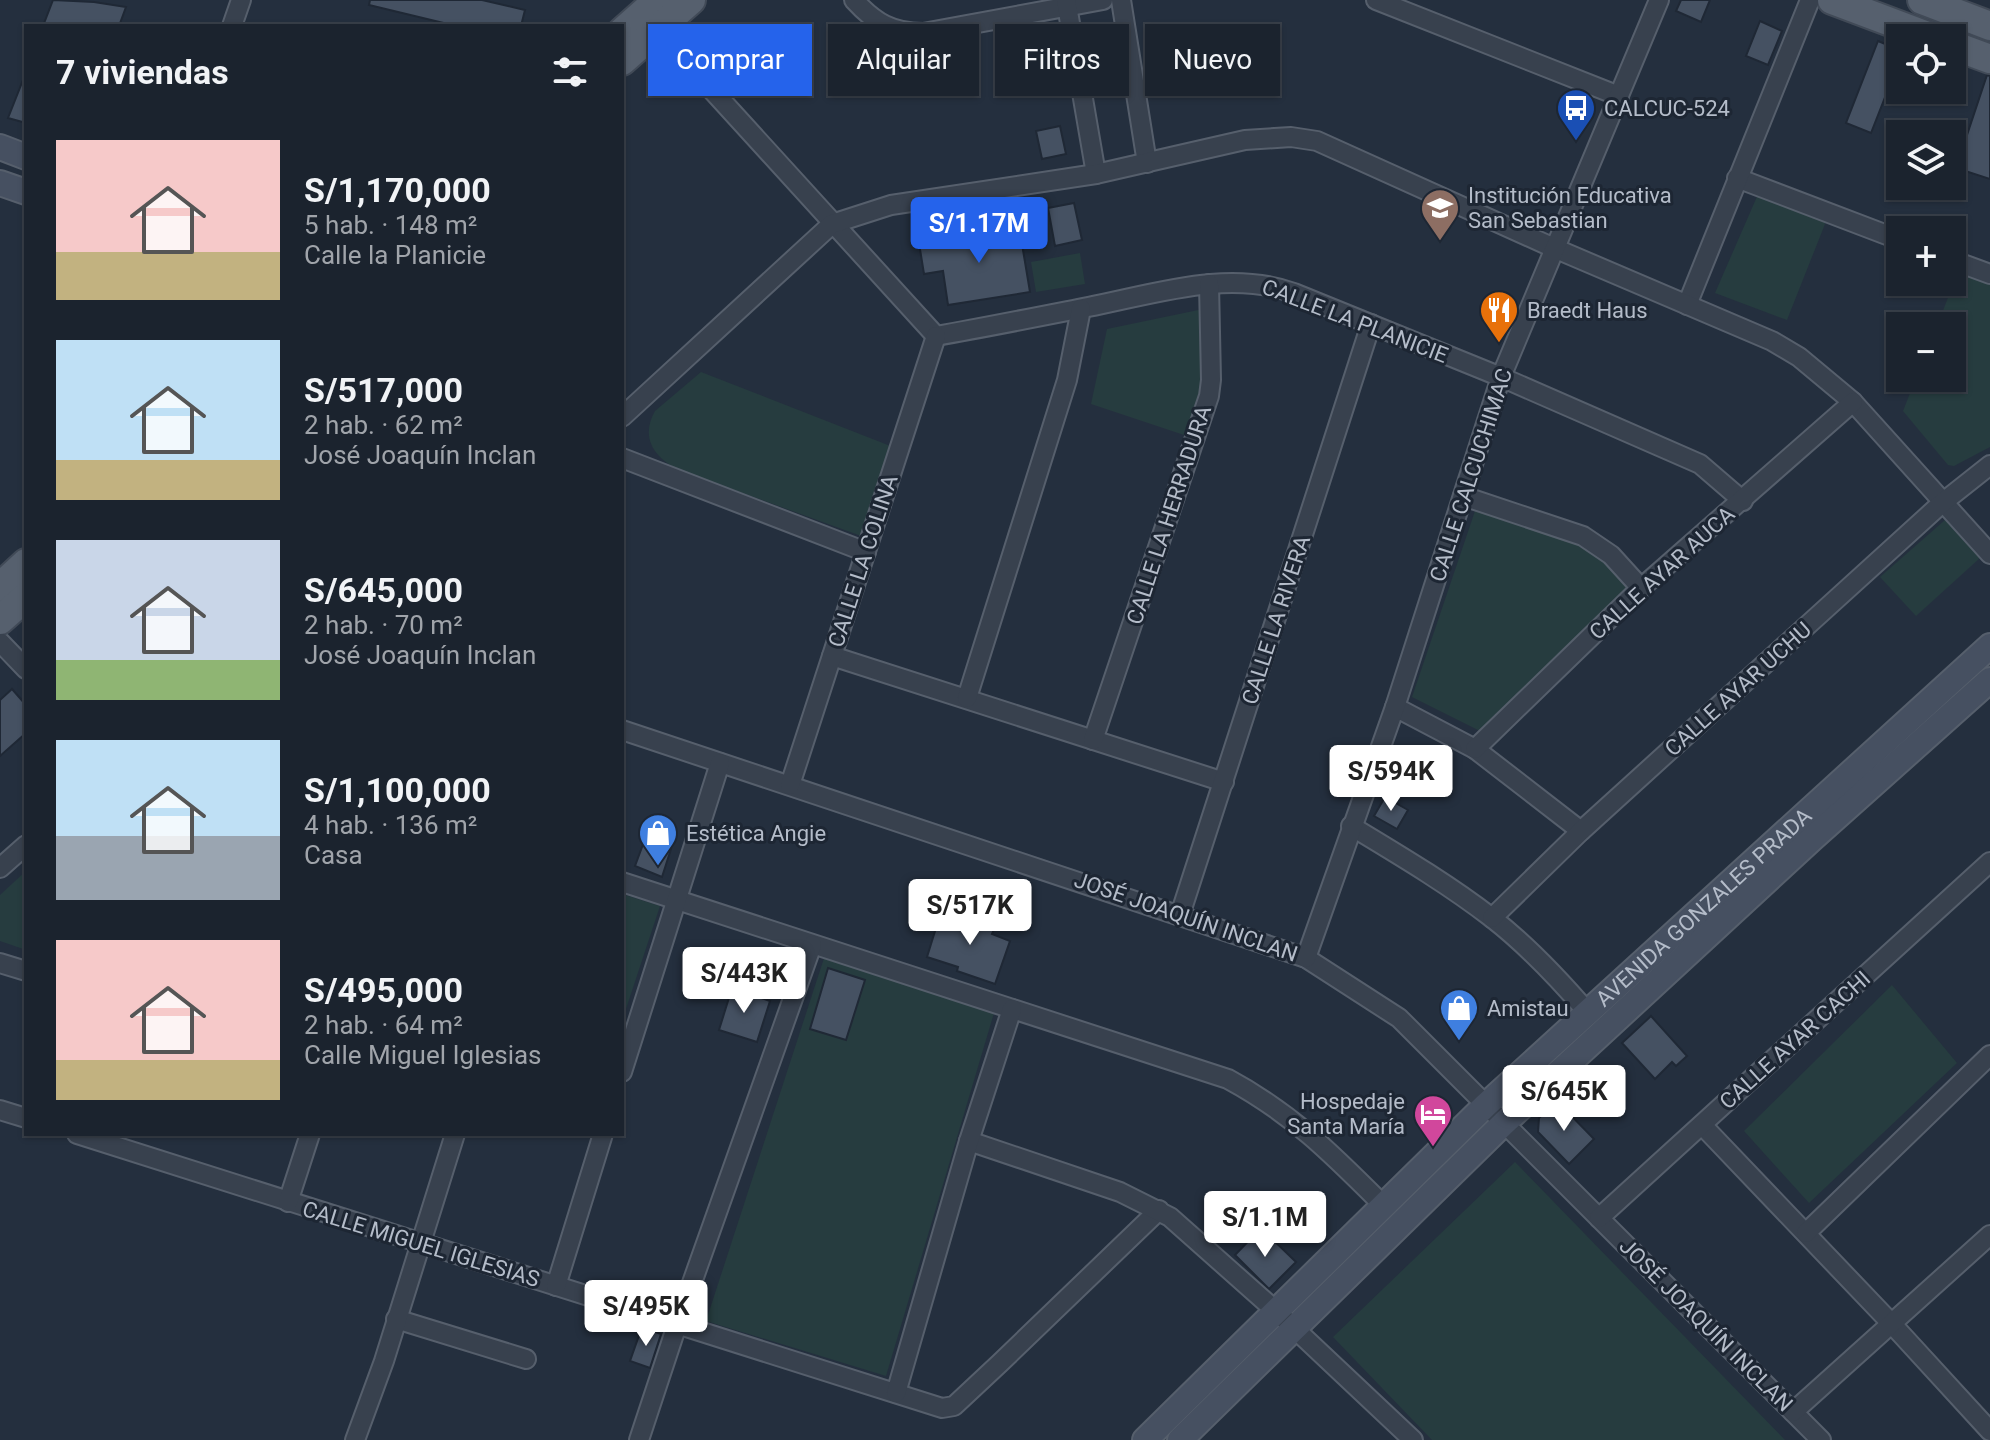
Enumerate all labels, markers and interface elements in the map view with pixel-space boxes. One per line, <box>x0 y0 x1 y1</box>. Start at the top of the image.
chip: Comprar <box>648 24 812 96</box>
chip: Alquilar <box>828 24 979 96</box>
chip: Filtros <box>995 24 1129 96</box>
chip: Nuevo <box>1145 24 1280 96</box>
map controls <box>1886 24 1966 392</box>
button: locate <box>1886 24 1966 104</box>
icon: filters <box>548 50 592 94</box>
text: 7 viviendas <box>56 52 229 92</box>
bus stop icon: CALCUC-524 <box>1555 87 1597 142</box>
place label: CALCUC-524 <box>1604 96 1730 121</box>
button: layers <box>1886 120 1966 200</box>
text: S/1,170,000 <box>304 170 491 210</box>
icon: home <box>120 172 216 268</box>
place label: Institución Educativa San Sebastian <box>1468 183 1672 233</box>
school or university icon: Institución Educativa San Sebastian <box>1419 187 1461 242</box>
pin: S/1.17M <box>905 197 1053 265</box>
text: S/1.17M <box>929 208 1029 238</box>
text: 5 hab. · 148 m² <box>304 210 477 240</box>
button: + <box>1886 216 1966 296</box>
text: Calle la Planicie <box>304 240 486 270</box>
street label: CALLE LA PLANICIE <box>1259 274 1451 368</box>
restaurant icon: Braedt Haus <box>1478 289 1520 344</box>
place label: Braedt Haus <box>1527 298 1648 323</box>
button: − <box>1886 312 1966 392</box>
street label: CALLE CALCUCHIMAC <box>1425 365 1517 585</box>
text: S/517,000 <box>304 370 463 410</box>
icon: home <box>120 372 216 468</box>
street label: CALLE LA HERRADURA <box>1122 402 1216 628</box>
text: 2 hab. · 62 m² <box>304 410 463 440</box>
text: José Joaquín Inclan <box>304 440 536 470</box>
street label: CALLE LA COLINA <box>823 471 903 650</box>
street label: CALLE AYAR AUCA <box>1584 501 1740 645</box>
street label: CALLE LA RIVERA <box>1237 532 1315 708</box>
text: S/645,000 <box>304 570 463 610</box>
icon: home <box>120 572 216 668</box>
text: 2 hab. · 70 m² <box>304 610 463 640</box>
street label: CALLE AYAR UCHU <box>1660 617 1816 761</box>
text: José Joaquín Inclan <box>304 640 536 670</box>
pin: S/594K <box>1326 745 1456 813</box>
text: S/594K <box>1348 756 1434 786</box>
text: S/1,100,000 <box>304 770 491 810</box>
icon: home <box>120 772 216 868</box>
street label: AVENIDA GONZALES PRADA <box>1590 802 1817 1011</box>
text: 4 hab. · 136 m² <box>304 810 477 840</box>
shop icon: Estética Angie <box>637 812 679 867</box>
place label: Estética Angie <box>686 821 826 846</box>
text: Casa <box>304 840 363 870</box>
street label: JOSÉ JOAQUÍN INCLAN <box>1071 867 1301 967</box>
pin: S/517K <box>905 879 1035 947</box>
text: S/517K <box>927 890 1013 920</box>
pin: S/443K <box>679 947 809 1015</box>
text: S/443K <box>701 958 787 988</box>
street label: CALLE AYAR CACHI <box>1715 966 1875 1114</box>
text: S/495,000 <box>304 970 463 1010</box>
icon: home <box>120 972 216 1068</box>
shop icon: Amistau <box>1438 987 1480 1042</box>
place label: Amistau <box>1487 996 1569 1021</box>
text: 2 hab. · 64 m² <box>304 1010 463 1040</box>
text: Calle Miguel Iglesias <box>304 1040 542 1070</box>
pin: S/645K <box>1499 1065 1629 1133</box>
text: S/645K <box>1521 1076 1607 1106</box>
place label: Hospedaje Santa María <box>1287 1089 1405 1139</box>
hotel icon: Hospedaje Santa María <box>1412 1093 1454 1148</box>
pin: S/1.1M <box>1200 1191 1330 1259</box>
street label: CALLE MIGUEL IGLESIAS <box>299 1196 543 1292</box>
text: S/1.1M <box>1222 1202 1308 1232</box>
street label: JOSÉ JOAQUÍN INCLAN <box>1614 1233 1798 1417</box>
pin: S/495K <box>581 1280 711 1348</box>
text: S/495K <box>603 1291 689 1321</box>

